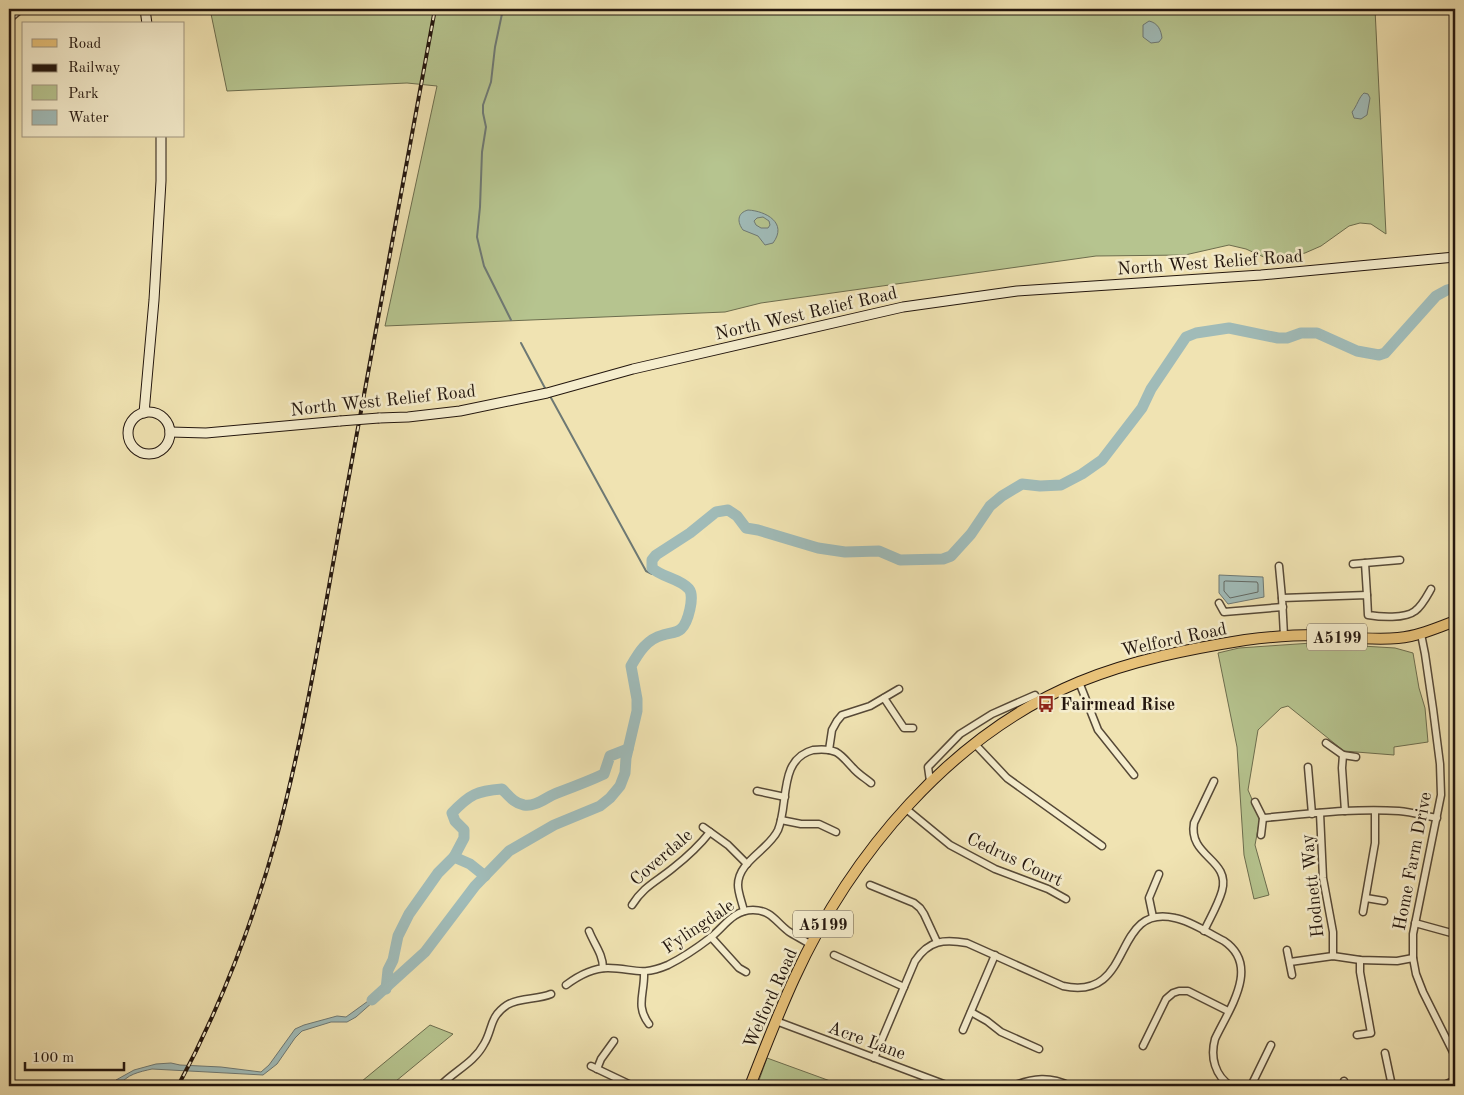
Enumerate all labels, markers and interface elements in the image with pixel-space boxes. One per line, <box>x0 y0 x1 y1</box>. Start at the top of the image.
legend <box>22 22 185 138</box>
text: Road <box>68 37 102 52</box>
text: Railway <box>68 61 121 76</box>
text: Park <box>68 87 99 102</box>
text: Water <box>68 111 109 126</box>
street label: North West Relief Road <box>1116 248 1304 278</box>
street label: North West Relief Road <box>713 284 899 344</box>
street label: North West Relief Road <box>289 382 477 420</box>
street label: Welford Road <box>1120 620 1229 660</box>
road number: A5199 <box>1307 624 1367 650</box>
bus stop icon: Fairmead Rise <box>1036 694 1056 714</box>
place label: Fairmead Rise <box>1060 696 1175 714</box>
street label: Home Farm Drive <box>1391 790 1435 932</box>
street label: Coverdale <box>627 826 696 889</box>
street label: Cedrus Court <box>964 830 1065 890</box>
street label: Hodnett Way <box>1299 833 1327 939</box>
street label: Fylingdale <box>659 896 738 957</box>
road number: A5199 <box>793 911 853 938</box>
street label: Welford Road <box>741 946 801 1051</box>
street label: Acre Lane <box>825 1019 908 1063</box>
scale bar <box>25 1040 124 1072</box>
text: 100 m <box>32 1051 74 1066</box>

